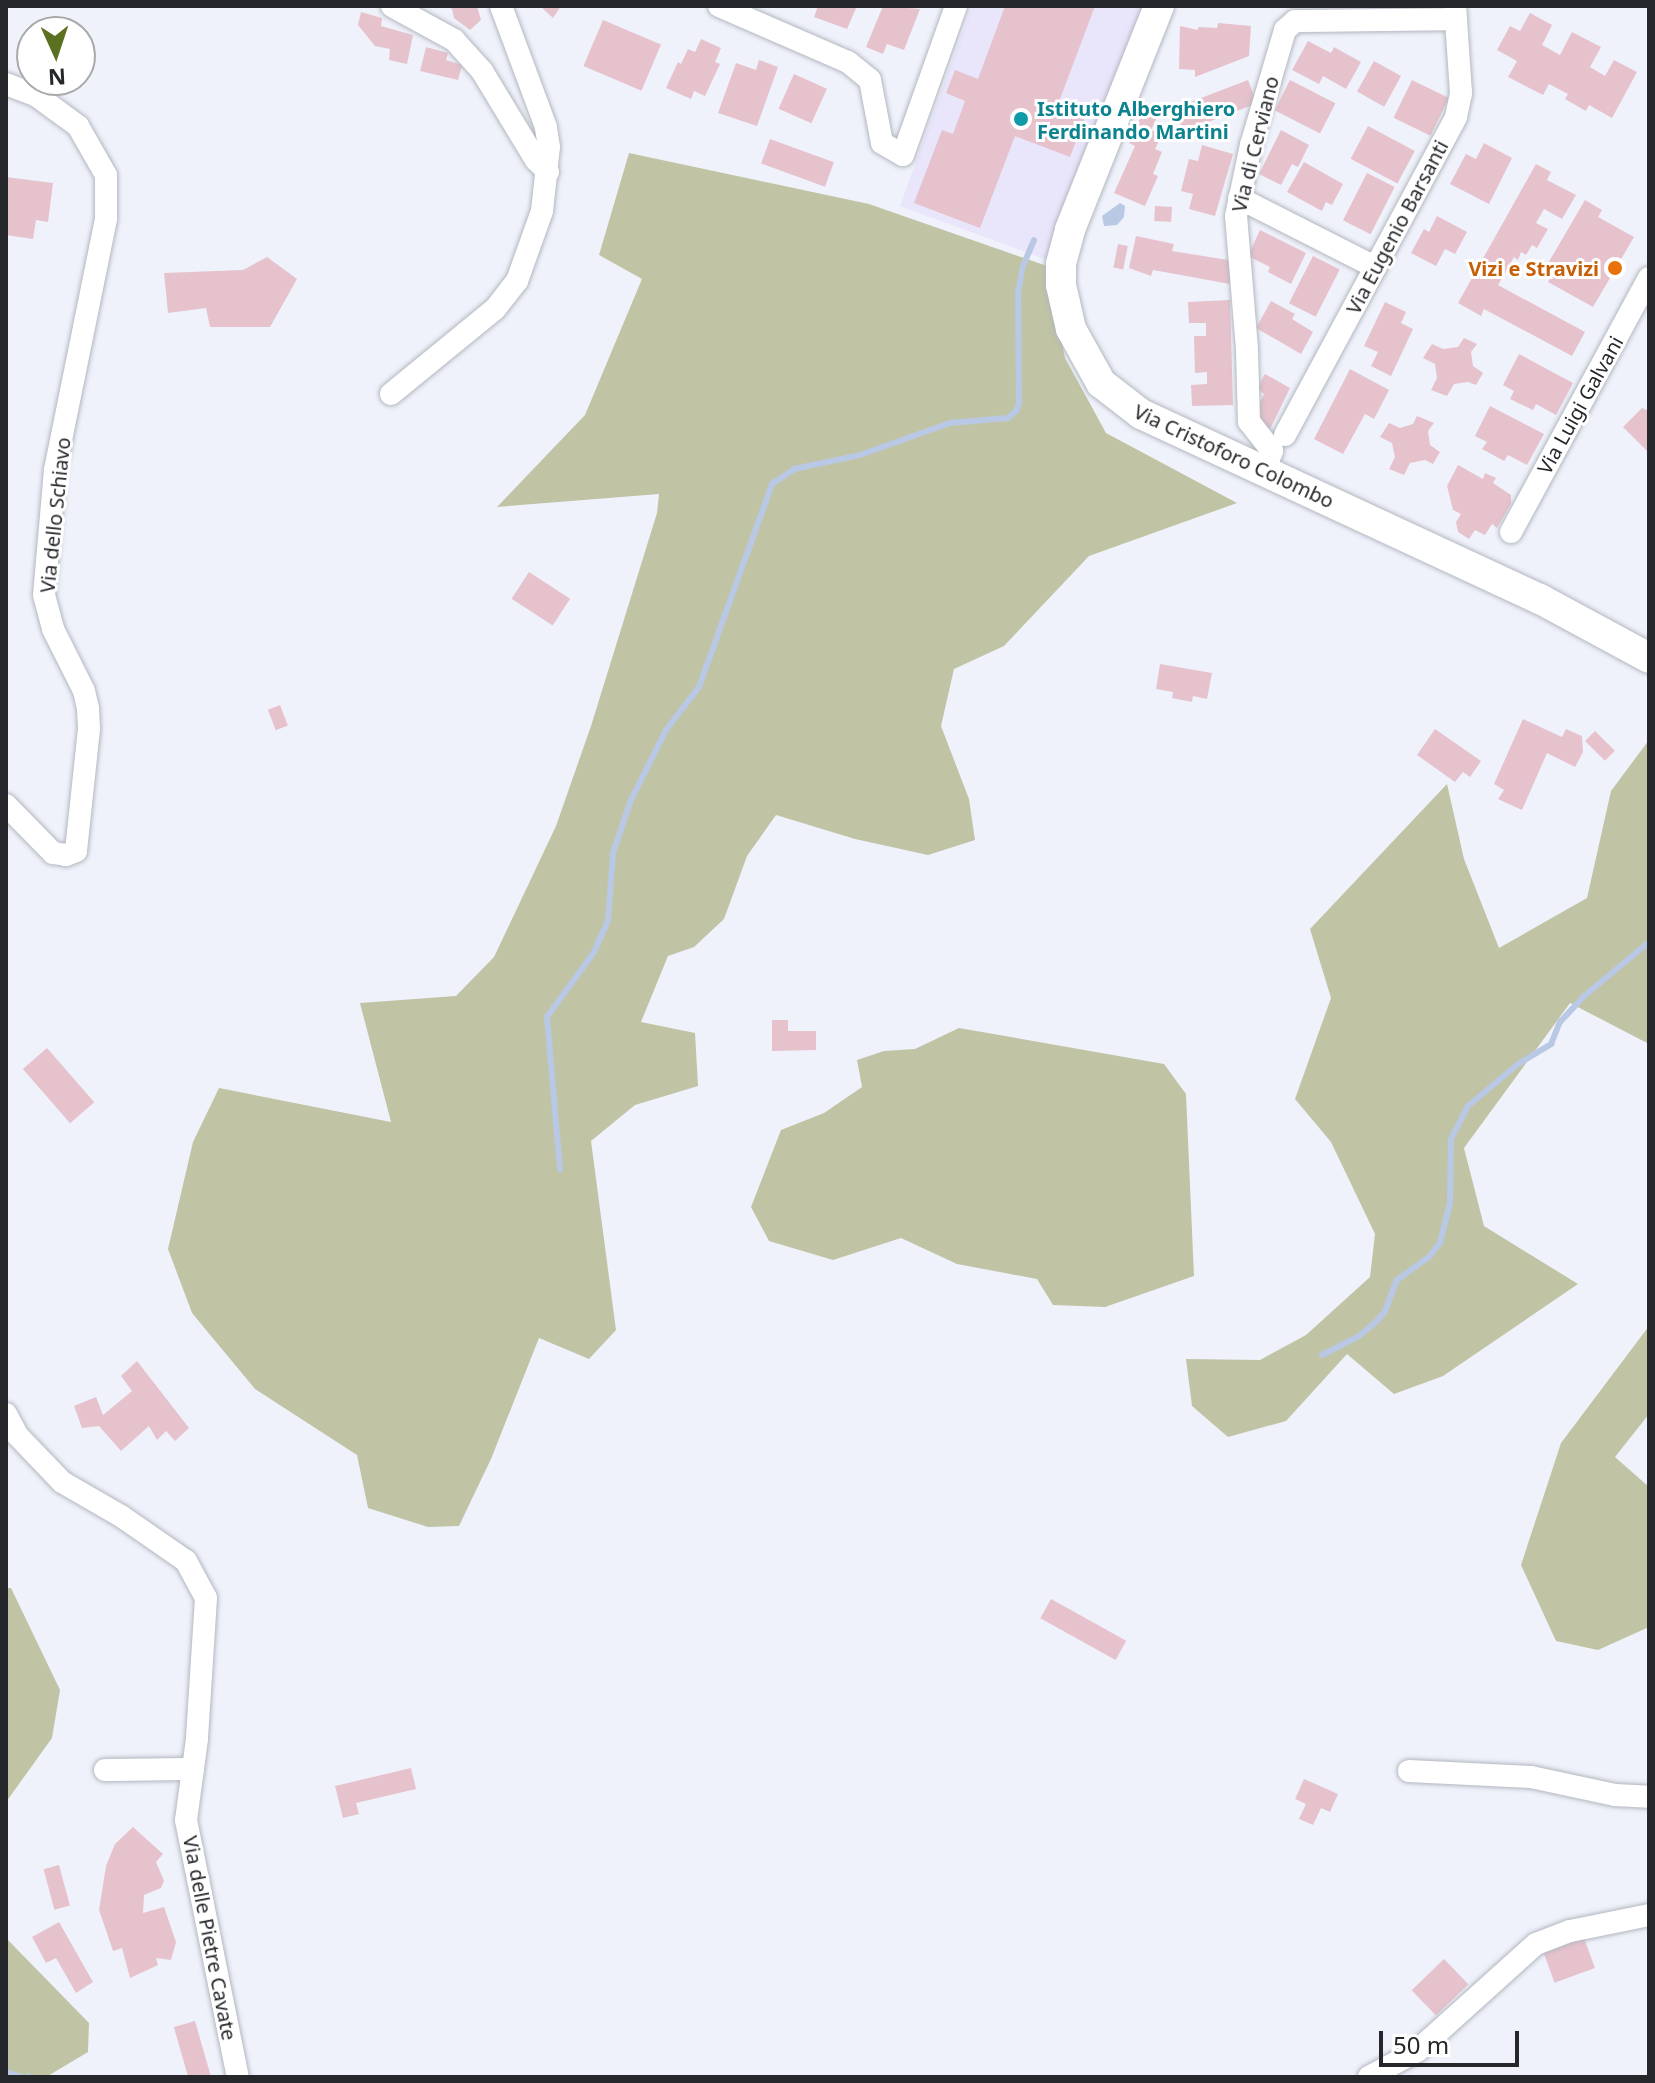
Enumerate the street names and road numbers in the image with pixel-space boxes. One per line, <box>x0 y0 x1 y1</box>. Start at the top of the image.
street label: Via di Cerviano <box>1226 73 1284 215</box>
street label: Via Eugenio Barsanti <box>1341 136 1453 318</box>
street label: Via Luigi Galvani <box>1532 332 1628 478</box>
street label: Via Cristoforo Colombo <box>1130 399 1338 513</box>
street label: Via dello Schiavo <box>35 436 75 594</box>
street label: Via delle Pietre Cavate <box>178 1834 242 2042</box>

